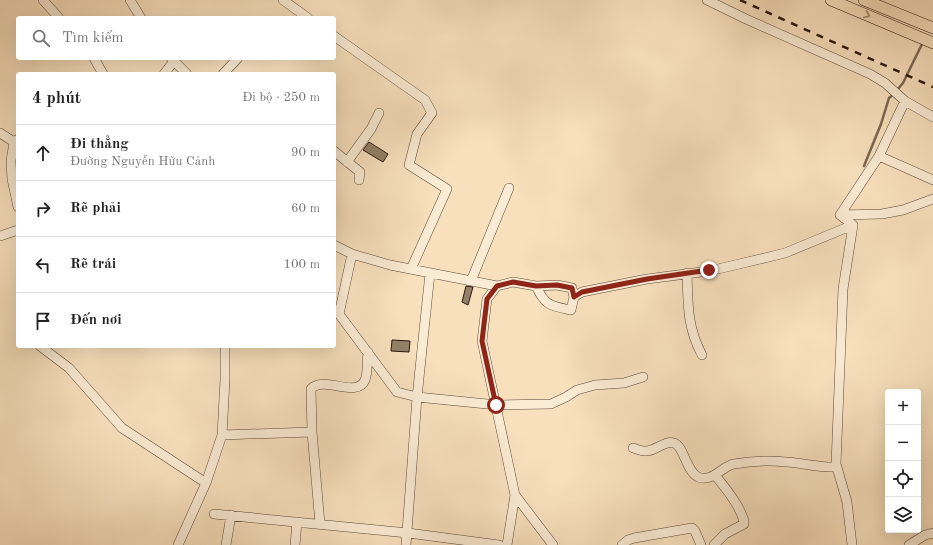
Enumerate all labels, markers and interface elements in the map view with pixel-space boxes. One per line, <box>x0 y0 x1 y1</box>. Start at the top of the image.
one-way arrow <box>863 11 870 19</box>
search box <box>16 16 336 60</box>
icon: search <box>30 27 52 49</box>
text: Tìm kiếm <box>62 31 124 46</box>
text: 4 phút <box>32 90 81 107</box>
text: Đi bộ · 250 m <box>242 91 320 104</box>
text: Đi thẳng <box>70 137 129 152</box>
icon: ahead <box>32 142 54 164</box>
text: 90 m <box>291 146 320 159</box>
text: Đường Nguyễn Hữu Cảnh <box>70 155 215 168</box>
icon: right <box>32 198 54 220</box>
text: Rẽ phải <box>70 201 121 216</box>
text: 60 m <box>291 202 320 215</box>
icon: left <box>32 254 54 276</box>
text: Rẽ trái <box>70 257 116 272</box>
text: 100 m <box>283 258 320 271</box>
route end <box>700 261 718 279</box>
icon: arrive <box>32 310 54 332</box>
text: Đến nơi <box>70 313 122 328</box>
map controls <box>885 389 921 533</box>
button: + <box>885 389 921 425</box>
route start <box>487 396 505 414</box>
button: − <box>885 425 921 461</box>
button: locate <box>885 461 921 497</box>
button: layers <box>885 497 921 533</box>

